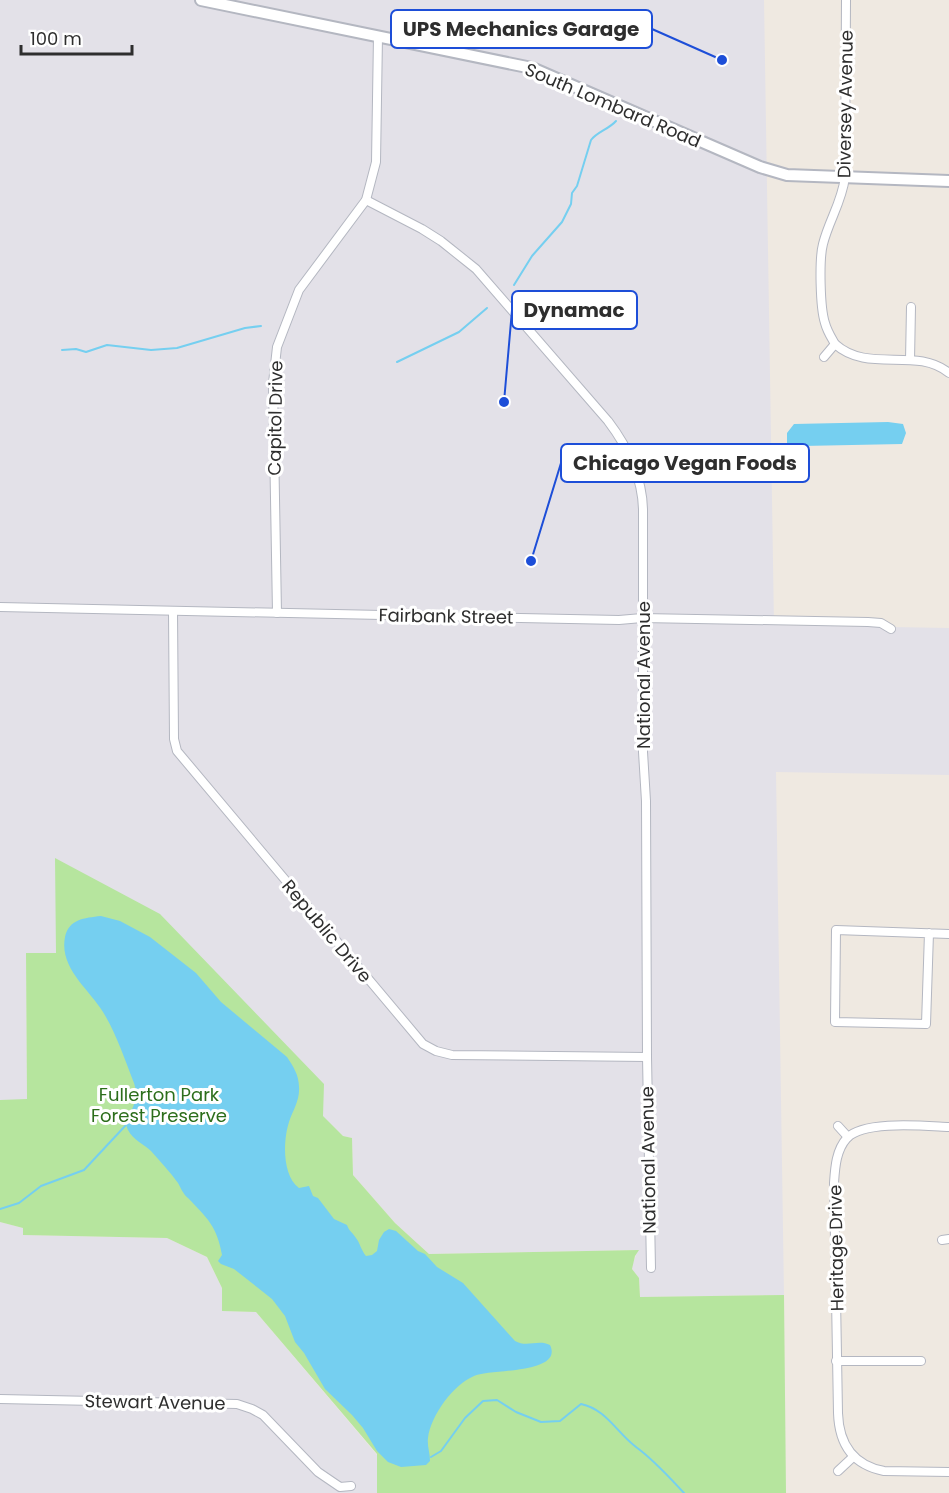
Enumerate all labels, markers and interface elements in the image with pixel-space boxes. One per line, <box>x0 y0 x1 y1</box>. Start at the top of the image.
callout: UPS Mechanics Garage <box>391 10 652 48</box>
text: UPS Mechanics Garage <box>403 15 639 43</box>
scale bar <box>21 18 132 56</box>
text: 100 m <box>30 26 82 51</box>
street label: Diversey Avenue <box>831 30 859 178</box>
street label: South Lombard Road <box>521 57 705 153</box>
callout: Dynamac <box>512 291 637 329</box>
text: Dynamac <box>523 296 625 324</box>
street label: Capitol Drive <box>261 360 289 476</box>
callout: Chicago Vegan Foods <box>561 444 809 482</box>
text: Chicago Vegan Foods <box>573 449 797 477</box>
street label: National Avenue <box>631 601 656 749</box>
street label: Fairbank Street <box>378 602 514 630</box>
street label: Republic Drive <box>276 874 378 988</box>
park label: Fullerton Park Forest Preserve <box>91 1082 227 1128</box>
street label: National Avenue <box>634 1086 662 1234</box>
street label: Heritage Drive <box>822 1184 850 1312</box>
street label: Stewart Avenue <box>84 1388 226 1416</box>

